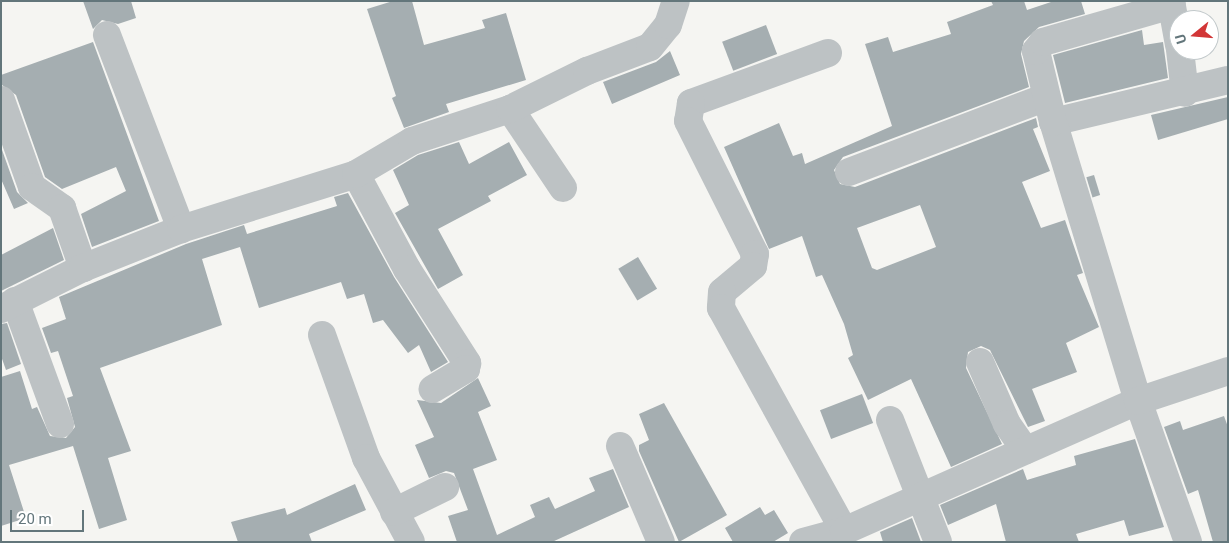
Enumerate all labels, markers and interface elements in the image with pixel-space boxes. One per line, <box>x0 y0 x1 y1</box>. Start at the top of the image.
north arrow <box>1169 10 1219 60</box>
text: U <box>1172 32 1190 46</box>
scale bar <box>12 500 86 532</box>
text: 20 m <box>18 510 52 528</box>

